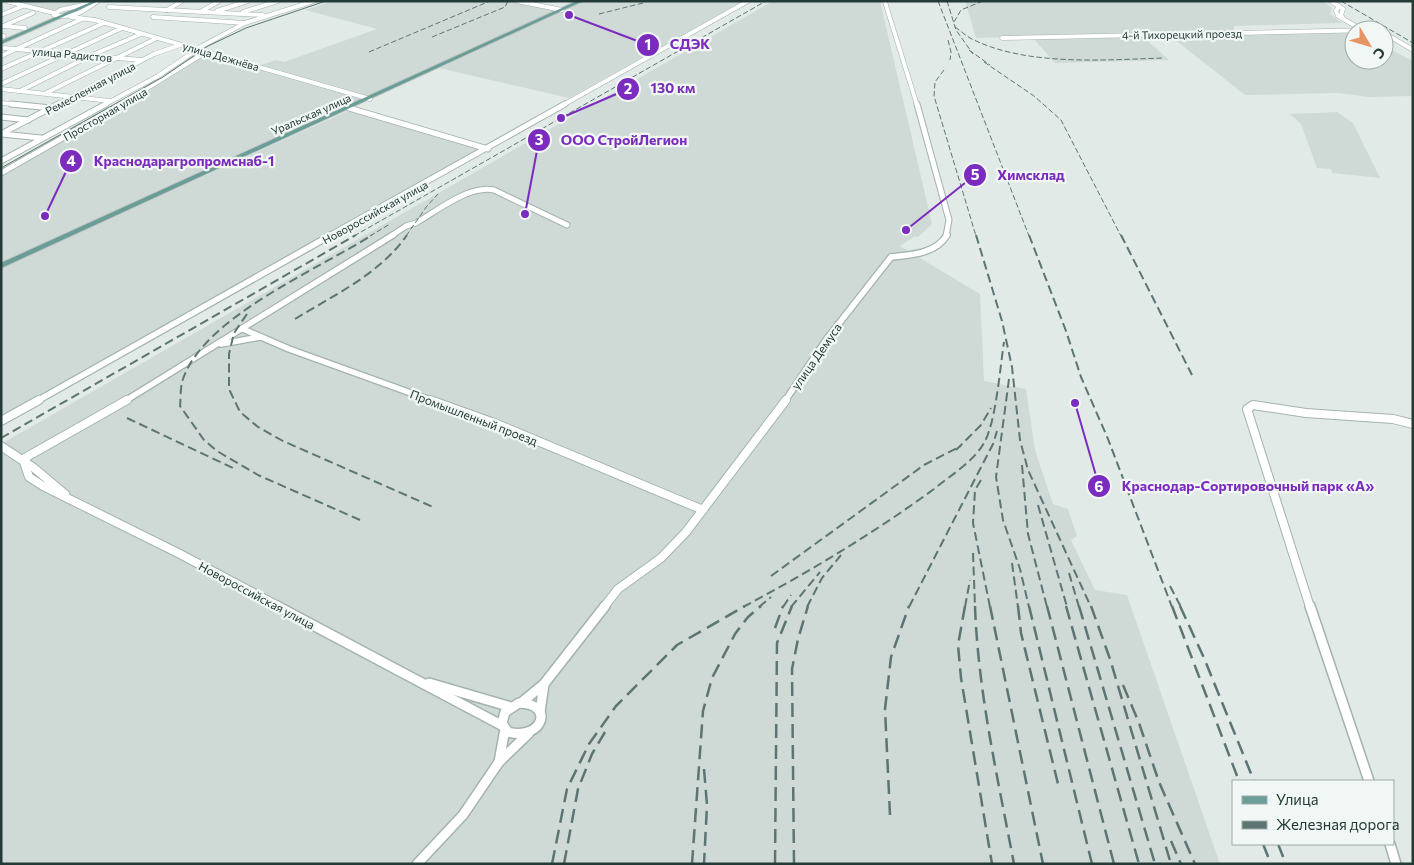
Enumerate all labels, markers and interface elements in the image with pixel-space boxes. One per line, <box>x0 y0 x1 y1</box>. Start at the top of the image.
north arrow <box>1344 20 1394 70</box>
street label: 4-й Тихорецкий проезд <box>1122 26 1243 42</box>
callout: СДЭК <box>635 30 721 59</box>
text: 1 <box>645 35 651 53</box>
text: СДЭК <box>670 35 710 52</box>
street label: улица Дежнёва <box>181 39 261 73</box>
street label: улица Радистов <box>31 44 113 64</box>
text: С <box>1370 44 1389 62</box>
street label: Ремесленная улица <box>43 59 137 117</box>
callout: 130 км <box>616 74 705 103</box>
text: 2 <box>624 79 632 97</box>
text: 130 км <box>651 79 695 96</box>
street label: Просторная улица <box>61 85 149 143</box>
street label: Уральская улица <box>269 91 353 137</box>
callout: ООО СтройЛегион <box>526 126 698 155</box>
text: 3 <box>535 130 544 148</box>
text: ООО СтройЛегион <box>561 131 687 148</box>
callout: Краснодарагропромснаб-1 <box>59 146 284 175</box>
text: 4 <box>66 151 76 169</box>
text: Краснодарагропромснаб-1 <box>94 152 274 169</box>
callout: Химсклад <box>962 161 1075 190</box>
text: 5 <box>971 165 980 183</box>
text: Химсклад <box>997 166 1065 183</box>
street label: Новороссийская улица <box>320 178 430 246</box>
street label: улица Демуса <box>788 320 844 392</box>
street label: Промышленный проезд <box>408 386 540 448</box>
callout: Краснодар-Сортировочный парк «А» <box>1087 472 1384 501</box>
text: 6 <box>1094 477 1104 495</box>
text: Краснодар-Сортировочный парк «А» <box>1122 477 1374 494</box>
street label: Новороссийская улица <box>197 558 317 632</box>
legend <box>1232 780 1394 845</box>
text: Улица <box>1276 790 1318 808</box>
text: Железная дорога <box>1276 815 1400 833</box>

